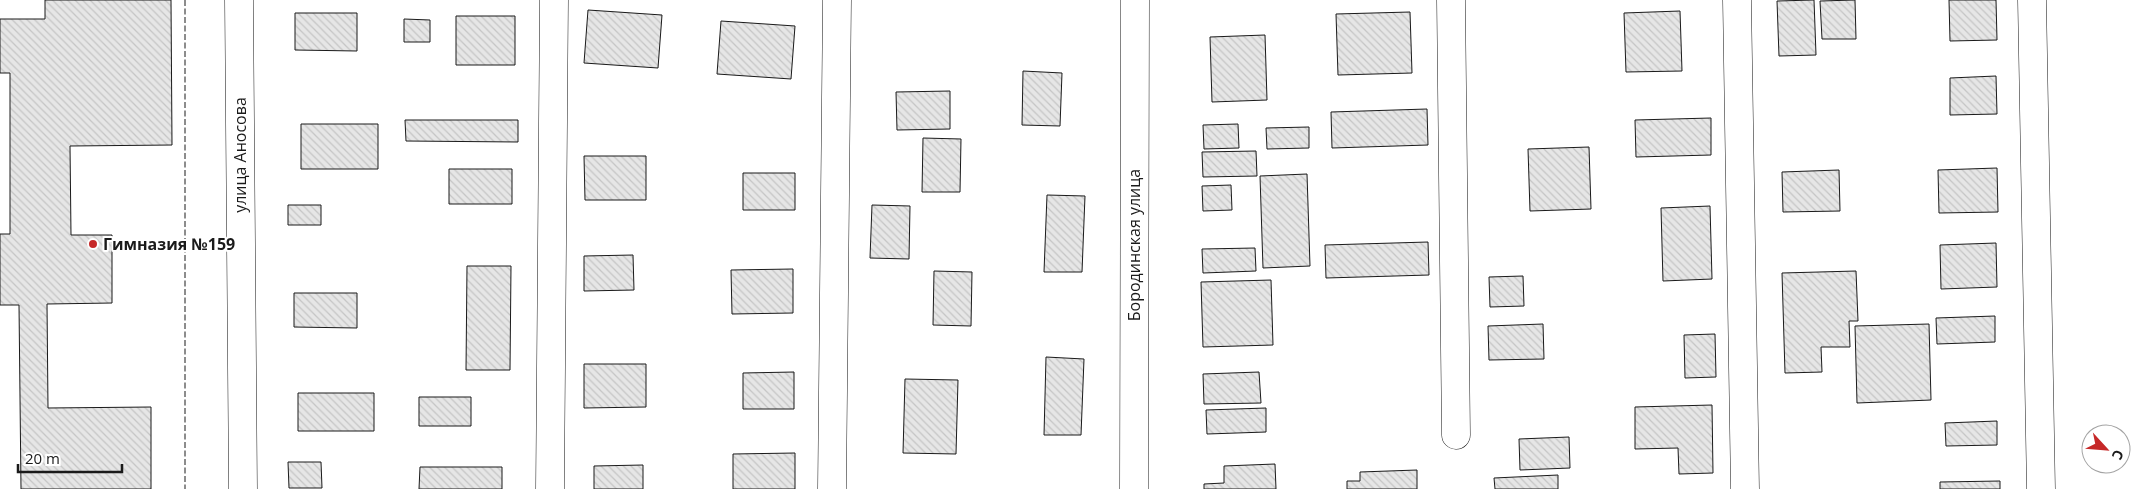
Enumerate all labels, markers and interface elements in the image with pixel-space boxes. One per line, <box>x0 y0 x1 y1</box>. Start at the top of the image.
street label: улица Аносова <box>229 97 251 213</box>
street label: Бородинская улица <box>1123 169 1145 321</box>
place label: Гимназия №159 <box>103 233 235 255</box>
marker: Гимназия №159 <box>87 238 99 250</box>
north arrow <box>2081 424 2131 474</box>
scale bar <box>18 442 121 474</box>
text: С <box>2108 447 2129 463</box>
text: 20 m <box>25 448 60 468</box>

